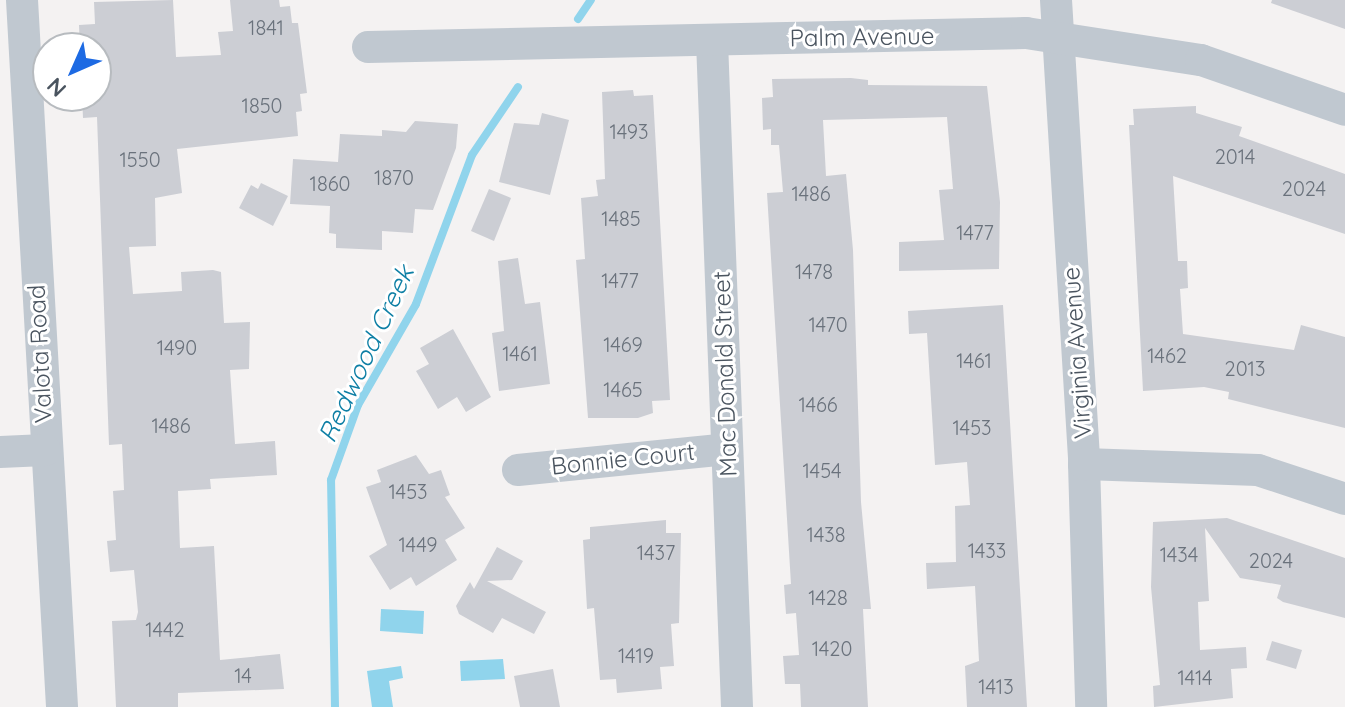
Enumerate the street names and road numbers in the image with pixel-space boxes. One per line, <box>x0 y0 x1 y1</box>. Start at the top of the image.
street label: Palm Avenue <box>789 21 935 53</box>
street label: Virginia Avenue <box>1057 266 1097 440</box>
street label: Mac Donald Street <box>707 271 743 477</box>
street label: Valota Road <box>22 284 58 424</box>
street label: Bonnie Court <box>550 437 696 481</box>

